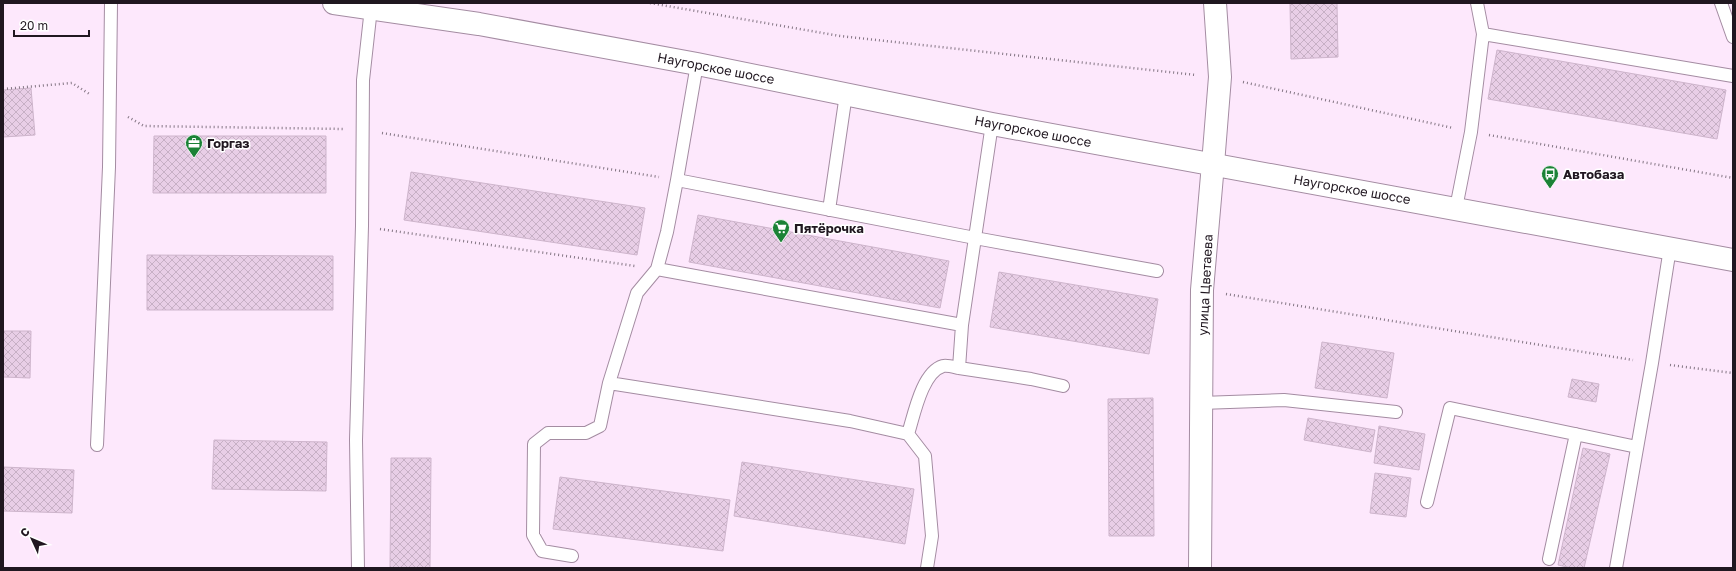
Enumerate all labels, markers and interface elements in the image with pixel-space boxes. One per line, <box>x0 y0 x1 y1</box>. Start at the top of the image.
scale bar <box>14 12 89 38</box>
text: 20 m <box>20 18 48 33</box>
street label: Наугорское шоссе <box>656 49 776 87</box>
street label: Наугорское шоссе <box>973 112 1093 150</box>
office icon: Горгаз <box>184 133 204 158</box>
place label: Горгаз <box>207 135 249 151</box>
bus stop icon: Автобаза <box>1540 164 1560 189</box>
place label: Автобаза <box>1563 166 1625 182</box>
street label: Наугорское шоссе <box>1292 171 1412 207</box>
supermarket icon: Пятёрочка <box>771 218 791 243</box>
place label: Пятёрочка <box>794 220 864 236</box>
street label: улица Цветаева <box>1194 234 1216 336</box>
north arrow <box>12 519 52 559</box>
text: С <box>17 524 32 539</box>

